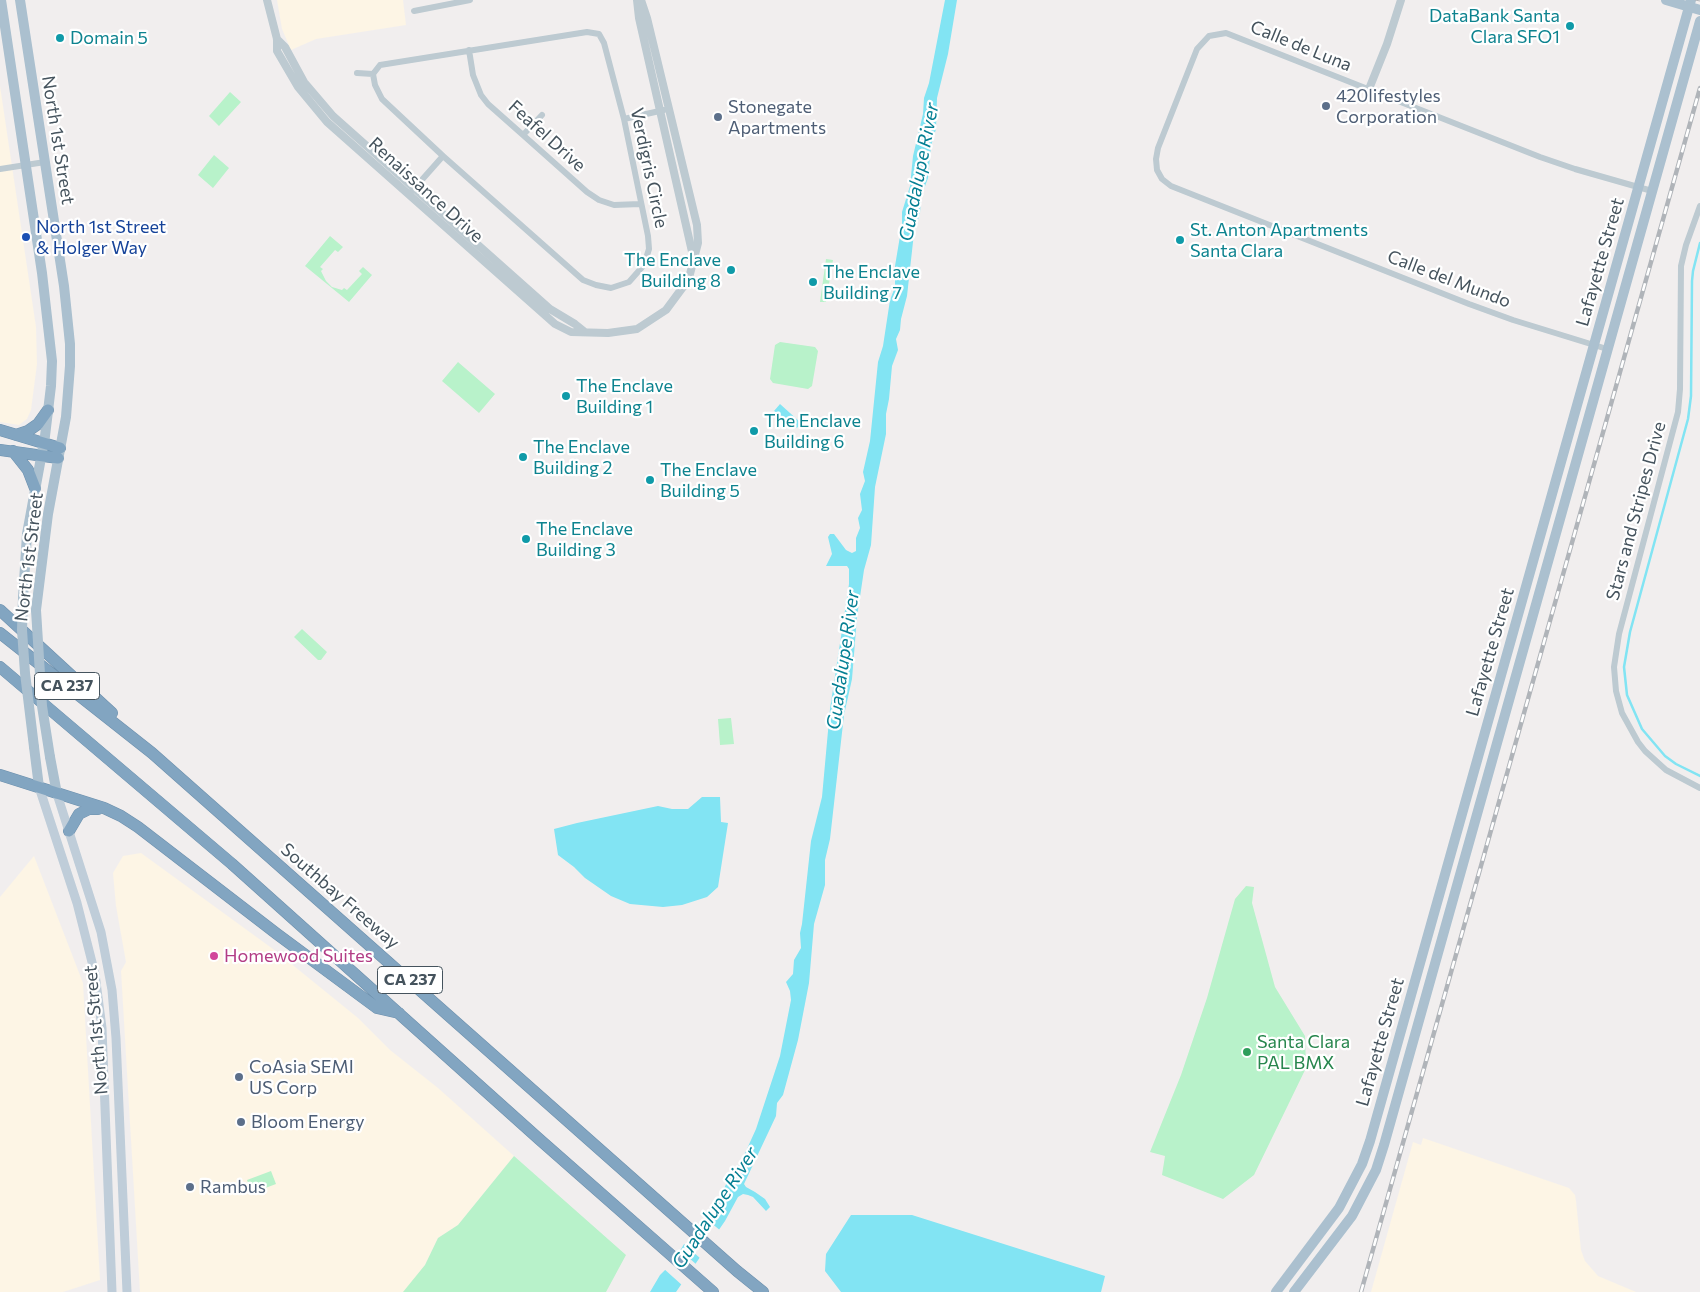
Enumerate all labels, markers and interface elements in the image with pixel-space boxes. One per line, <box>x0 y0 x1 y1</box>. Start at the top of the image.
place label: DataBank Santa Clara SFO1 <box>1429 5 1560 48</box>
street label: Calle de Luna <box>1247 16 1355 76</box>
marker: DataBank Santa Clara SFO1 <box>1564 20 1576 32</box>
place label: Domain 5 <box>70 27 148 49</box>
marker: Domain 5 <box>54 32 66 44</box>
street label: North 1st Street <box>37 74 79 206</box>
place label: 420lifestyles Corporation <box>1336 85 1441 128</box>
street label: Feafel Drive <box>504 96 590 176</box>
place label: Stonegate Apartments <box>728 96 826 138</box>
marker: 420lifestyles Corporation <box>1320 100 1332 112</box>
water label: Guadalupe River <box>894 101 944 243</box>
street label: Verdigris Circle <box>626 106 672 230</box>
marker: Stonegate Apartments <box>712 111 724 123</box>
street label: Renaissance Drive <box>364 133 488 247</box>
street label: Lafayette Street <box>1571 195 1629 329</box>
place label: North 1st Street & Holger Way <box>36 216 166 258</box>
place label: St. Anton Apartments Santa Clara <box>1190 219 1368 262</box>
marker: North 1st Street & Holger Way <box>20 231 32 243</box>
marker: St. Anton Apartments Santa Clara <box>1174 234 1186 246</box>
street label: Calle del Mundo <box>1384 246 1514 312</box>
place label: The Enclave Building 8 <box>624 249 721 292</box>
place label: The Enclave Building 7 <box>823 261 920 304</box>
marker: The Enclave Building 8 <box>725 264 737 276</box>
marker: The Enclave Building 7 <box>807 276 819 288</box>
place label: The Enclave Building 1 <box>576 375 673 418</box>
marker: The Enclave Building 1 <box>560 390 572 402</box>
place label: The Enclave Building 6 <box>764 410 861 452</box>
street label: Stars and Stripes Drive <box>1602 419 1670 603</box>
marker: The Enclave Building 6 <box>748 425 760 437</box>
place label: The Enclave Building 2 <box>533 436 630 478</box>
marker: The Enclave Building 2 <box>517 451 529 463</box>
place label: The Enclave Building 5 <box>660 459 757 502</box>
marker: The Enclave Building 5 <box>644 474 656 486</box>
street label: North 1st Street <box>10 491 48 623</box>
place label: The Enclave Building 3 <box>536 518 633 560</box>
marker: The Enclave Building 3 <box>520 533 532 545</box>
street label: Lafayette Street <box>1461 585 1519 719</box>
water label: Guadalupe River <box>822 589 864 731</box>
road number: CA 237 <box>34 672 100 699</box>
street label: Southbay Freeway <box>276 839 404 953</box>
place label: Homewood Suites <box>224 945 373 967</box>
marker: Homewood Suites <box>208 950 220 962</box>
street label: North 1st Street <box>80 964 112 1096</box>
road number: CA 237 <box>378 966 442 994</box>
street label: Lafayette Street <box>1351 975 1409 1109</box>
place label: Santa Clara PAL BMX <box>1257 1031 1350 1074</box>
marker: Santa Clara PAL BMX <box>1241 1046 1253 1058</box>
place label: CoAsia SEMI US Corp <box>249 1056 354 1098</box>
marker: CoAsia SEMI US Corp <box>233 1071 245 1083</box>
place label: Bloom Energy <box>251 1111 365 1133</box>
marker: Bloom Energy <box>235 1116 247 1128</box>
water label: Guadalupe River <box>667 1143 763 1273</box>
place label: Rambus <box>200 1176 266 1198</box>
marker: Rambus <box>184 1181 196 1193</box>

